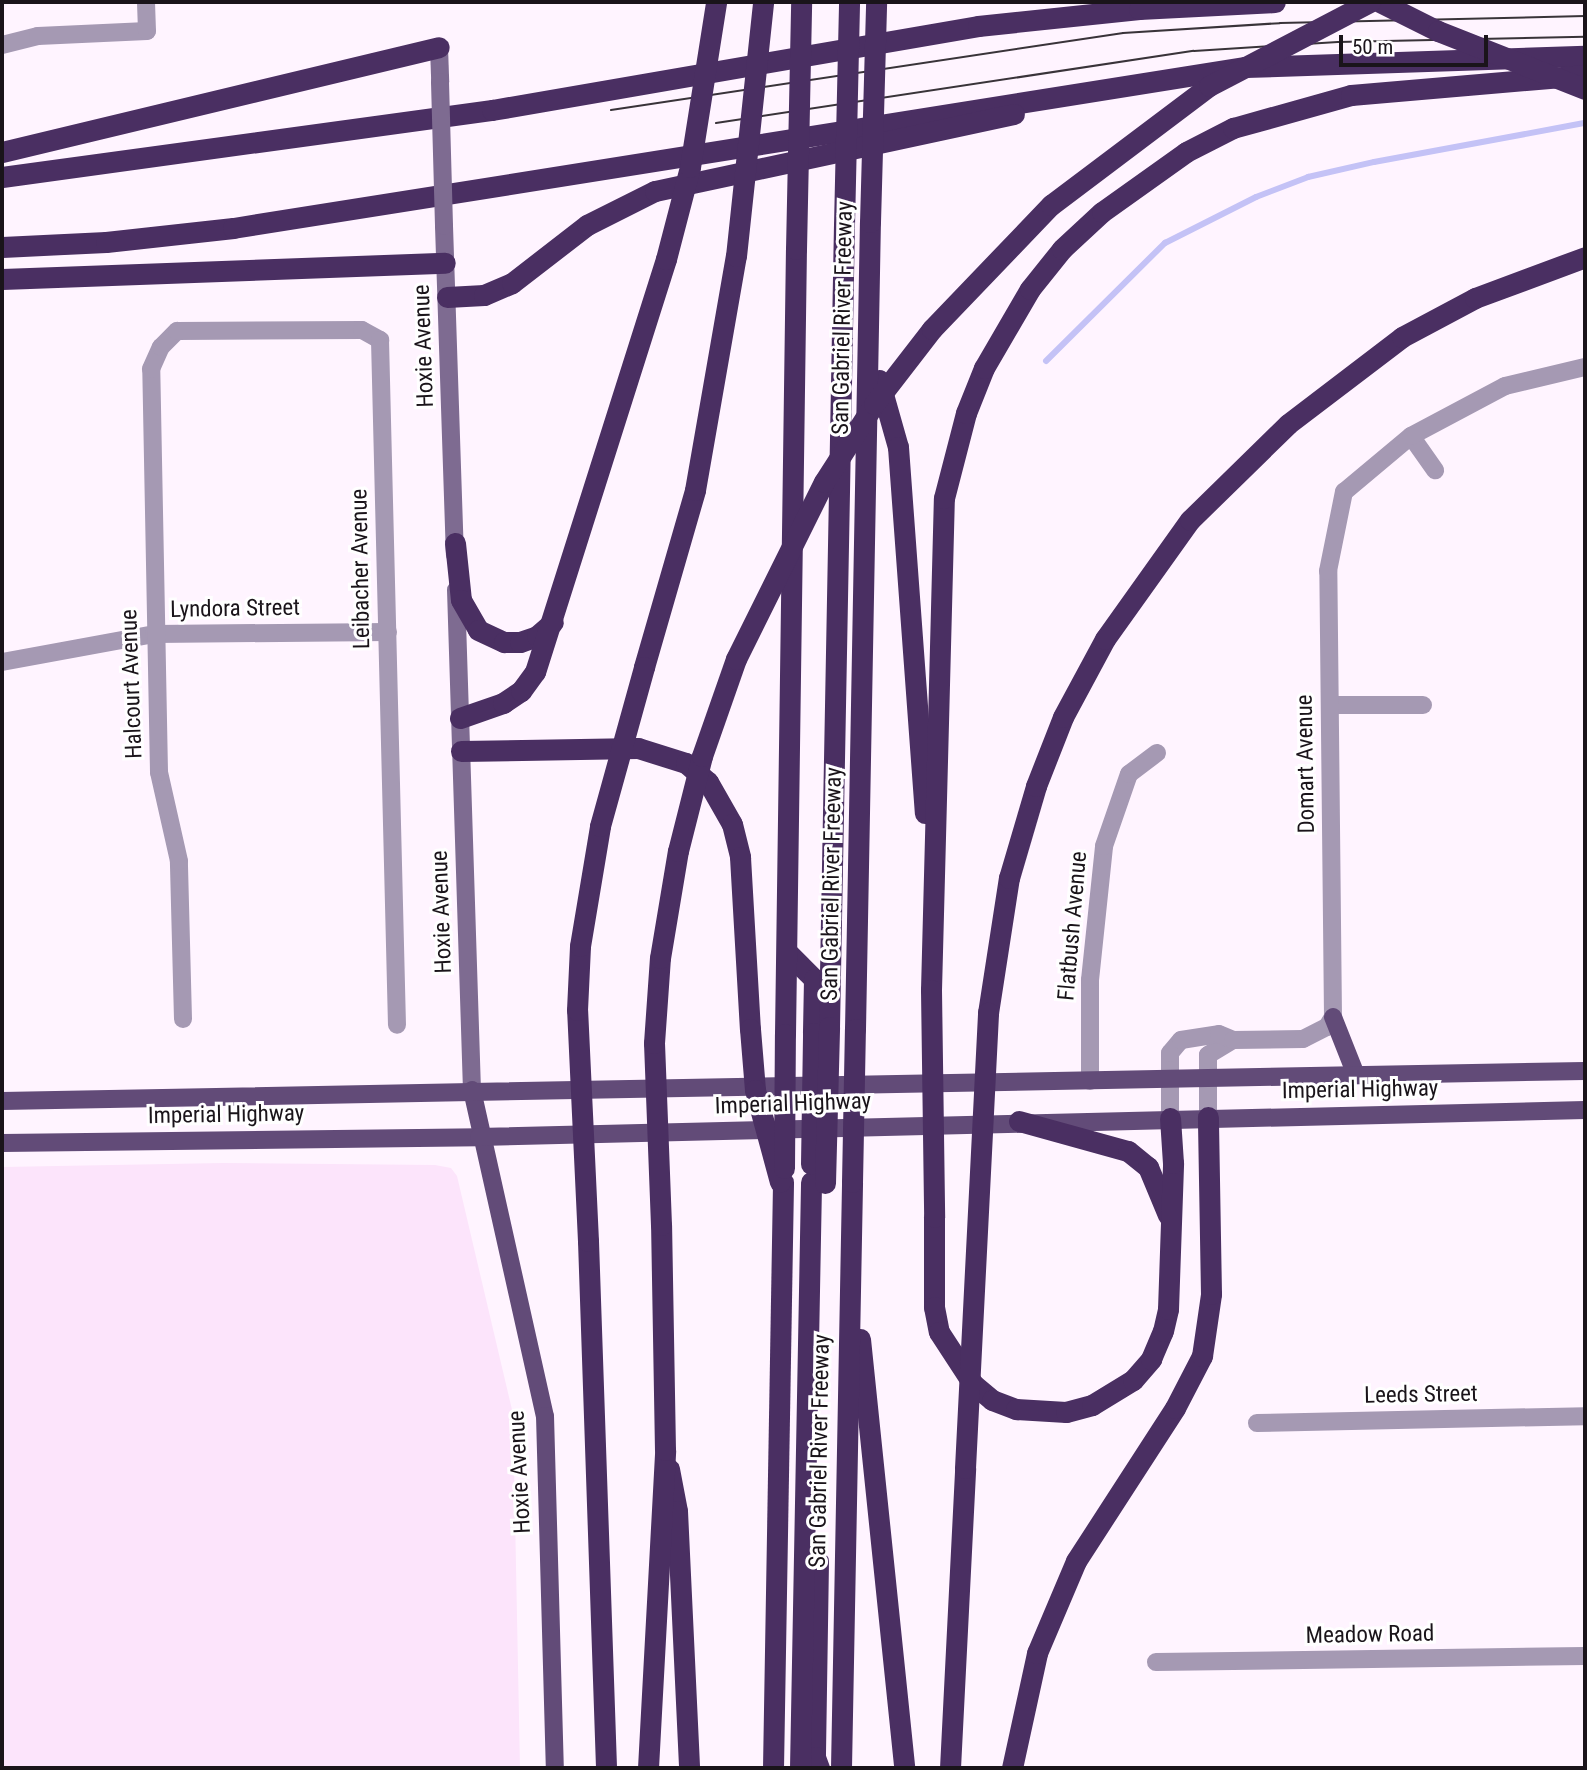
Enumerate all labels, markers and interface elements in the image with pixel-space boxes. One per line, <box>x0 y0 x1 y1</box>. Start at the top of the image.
scale bar <box>1342 21 1491 65</box>
text: 50 m <box>1352 35 1393 59</box>
street label: San Gabriel River Freeway <box>827 201 859 435</box>
street label: Hoxie Avenue <box>408 284 440 408</box>
street label: Leibacher Avenue <box>346 489 376 649</box>
street label: Lyndora Street <box>170 594 300 624</box>
street label: Halcourt Avenue <box>116 609 148 759</box>
street label: Domart Avenue <box>1291 694 1321 834</box>
street label: San Gabriel River Freeway <box>816 767 848 1001</box>
street label: Hoxie Avenue <box>426 850 458 974</box>
street label: Flatbush Avenue <box>1053 850 1093 1002</box>
street label: Imperial Highway <box>1282 1075 1438 1105</box>
street label: Imperial Highway <box>714 1087 872 1121</box>
street label: Imperial Highway <box>148 1100 304 1130</box>
street label: San Gabriel River Freeway <box>804 1334 836 1568</box>
street label: Leeds Street <box>1364 1380 1478 1410</box>
street label: Hoxie Avenue <box>503 1410 537 1534</box>
street label: Meadow Road <box>1306 1620 1434 1650</box>

